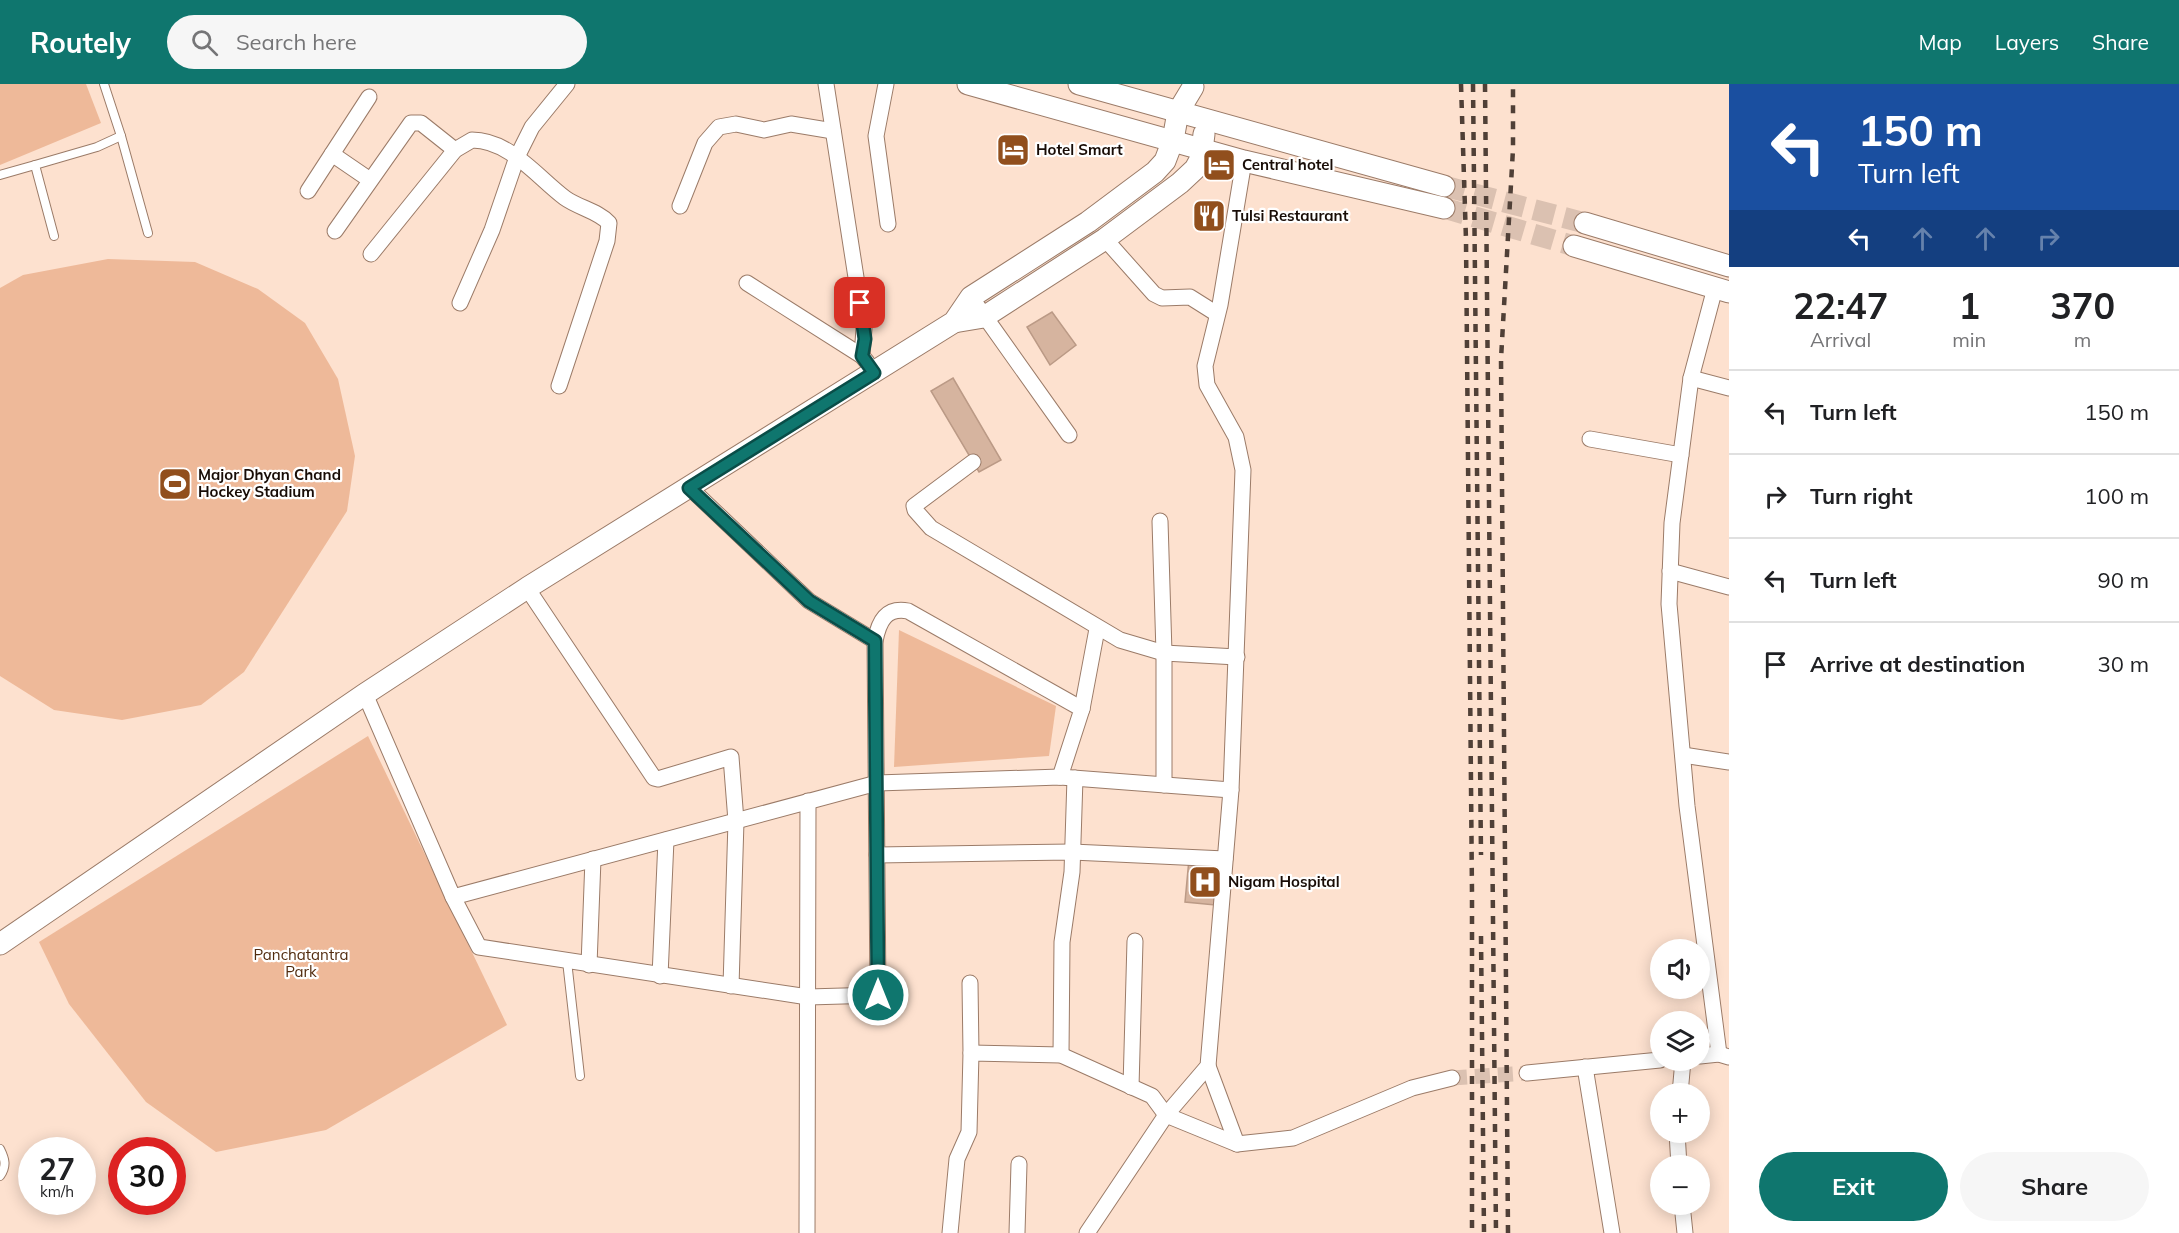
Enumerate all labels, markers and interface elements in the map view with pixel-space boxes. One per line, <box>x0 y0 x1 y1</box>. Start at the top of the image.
search box <box>167 15 587 69</box>
text: Routely <box>30 25 131 60</box>
icon: search <box>188 26 221 59</box>
text: Search here <box>236 28 357 56</box>
text: Map <box>1919 29 1962 55</box>
text: Layers <box>1995 29 2059 55</box>
text: Share <box>2092 29 2149 55</box>
text: 150 m <box>1858 104 1983 157</box>
icon: left <box>1759 108 1837 186</box>
hotel icon: Hotel Smart <box>995 132 1031 168</box>
place label: Hotel Smart <box>1036 140 1123 159</box>
hotel icon: Central hotel <box>1201 147 1237 183</box>
place label: Central hotel <box>1242 155 1333 174</box>
text: Turn left <box>1858 156 1960 190</box>
restaurant icon: Tulsi Restaurant <box>1191 198 1227 234</box>
place label: Tulsi Restaurant <box>1232 206 1349 225</box>
icon: left <box>1843 222 1876 255</box>
icon: ahead <box>1906 222 1939 255</box>
icon: ahead <box>1969 222 2002 255</box>
icon: right <box>2032 222 2065 255</box>
pin <box>834 277 885 328</box>
text: 22:47 <box>1793 283 1888 328</box>
text: 1 <box>1958 283 1980 328</box>
text: 370 <box>2050 283 2115 328</box>
icon: arrive <box>843 286 876 319</box>
text: Arrival <box>1810 327 1871 352</box>
text: min <box>1952 327 1986 352</box>
text: m <box>2074 327 2091 352</box>
icon: left <box>1759 396 1792 429</box>
text: Turn left <box>1810 398 1897 426</box>
text: 150 m <box>2084 398 2149 426</box>
place label: Major Dhyan Chand Hockey Stadium <box>198 465 341 501</box>
sports icon: Major Dhyan Chand Hockey Stadium <box>157 466 193 502</box>
icon: right <box>1759 480 1792 513</box>
text: Turn right <box>1810 482 1913 510</box>
text: 100 m <box>2084 482 2149 510</box>
icon: left <box>1759 564 1792 597</box>
text: Turn left <box>1810 566 1897 594</box>
text: 90 m <box>2098 566 2149 594</box>
icon: arrive <box>1759 648 1792 681</box>
text: Arrive at destination <box>1810 650 2025 678</box>
text: 30 m <box>2098 650 2149 678</box>
hospital icon: Nigam Hospital <box>1187 864 1223 900</box>
place label: Nigam Hospital <box>1228 872 1340 891</box>
map controls <box>1650 939 1710 1215</box>
button: sound <box>1650 939 1710 999</box>
park label: Panchatantra Park <box>253 945 349 981</box>
position arrow <box>846 963 910 1027</box>
button: layers <box>1650 1011 1710 1071</box>
button: + <box>1650 1083 1710 1143</box>
speed limit sign: 30 <box>108 1137 186 1215</box>
text: 27 <box>39 1150 75 1188</box>
button: Exit <box>1759 1152 1948 1221</box>
button: Share <box>1960 1152 2149 1221</box>
button: − <box>1650 1155 1710 1215</box>
text: km/h <box>40 1182 74 1201</box>

